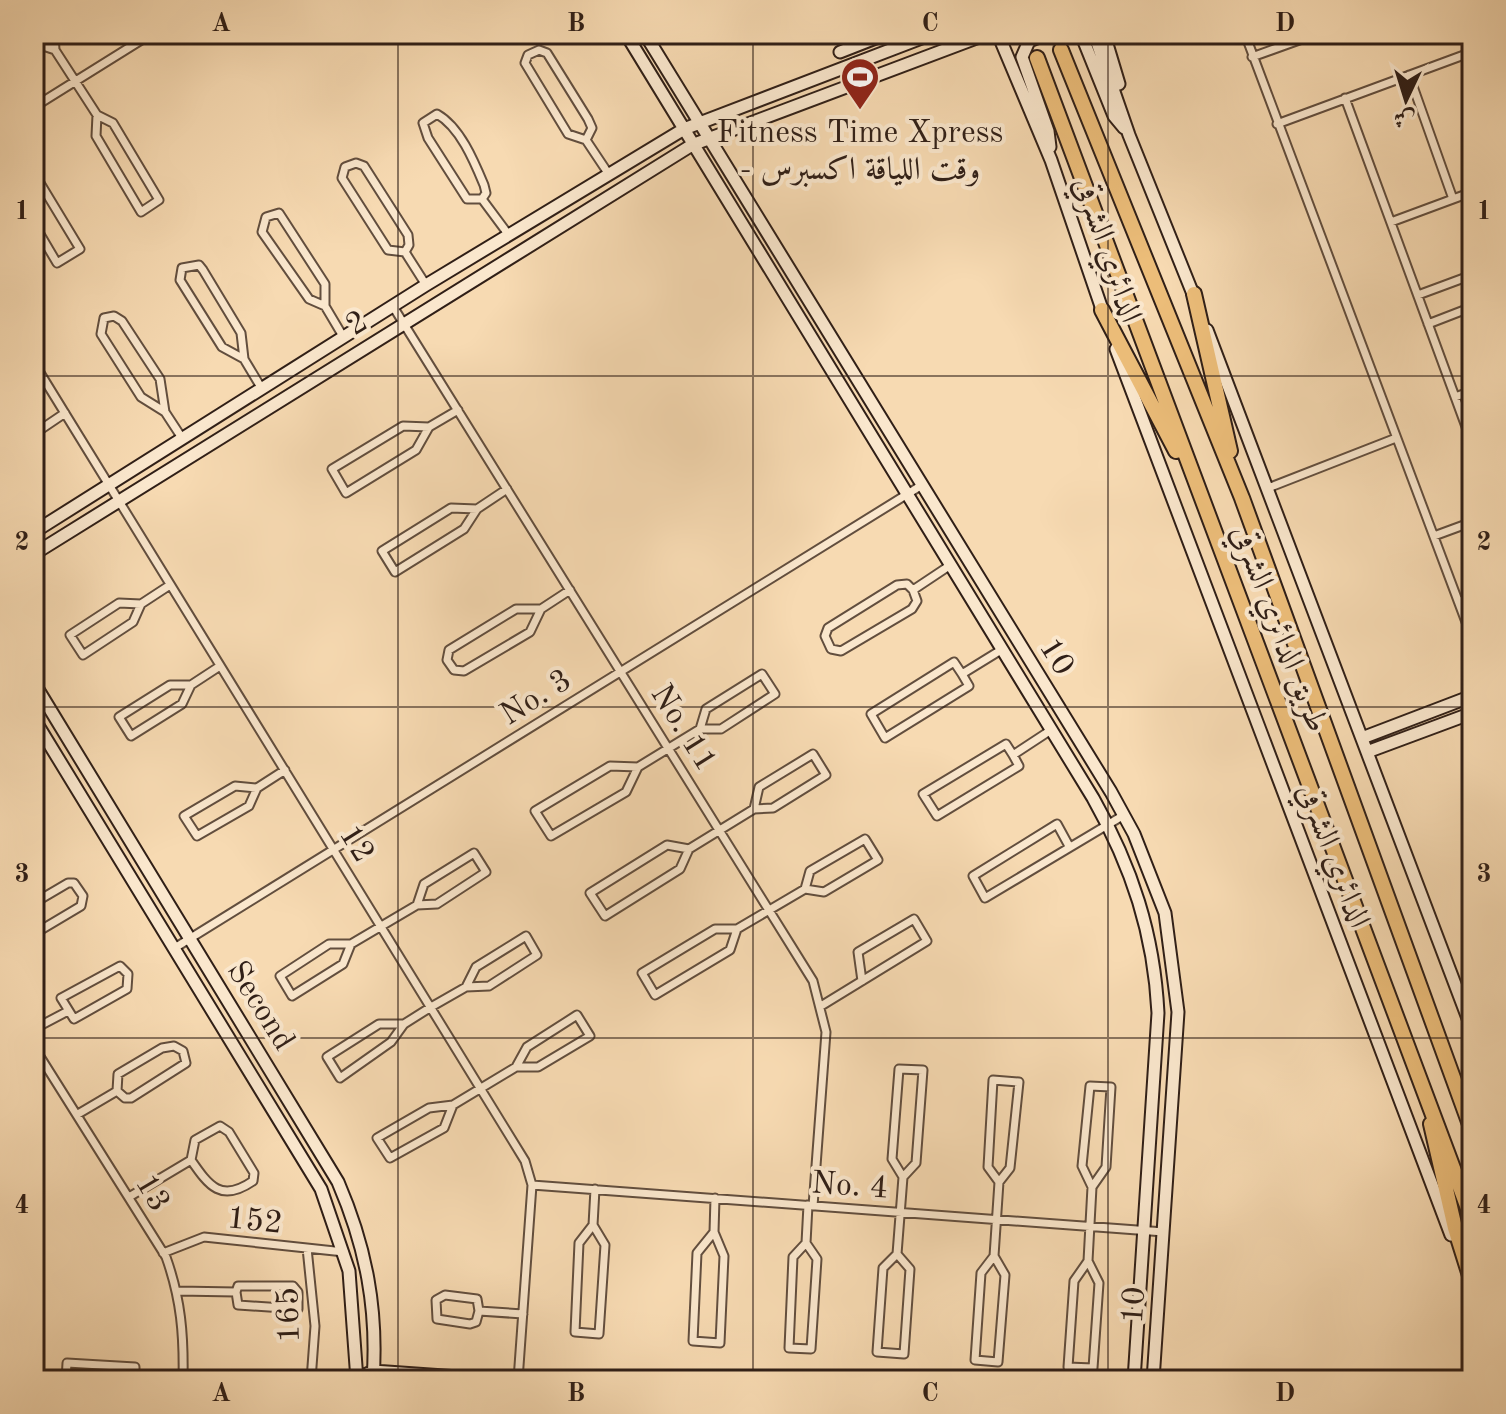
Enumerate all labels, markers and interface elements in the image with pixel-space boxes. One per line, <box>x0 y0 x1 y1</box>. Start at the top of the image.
text: A <box>211 11 231 37</box>
text: B <box>567 11 585 37</box>
text: C <box>921 11 939 37</box>
text: D <box>1275 11 1295 37</box>
sports icon: Fitness Time Xpress - وقت اللياقة اكسبرس <box>839 56 881 111</box>
north arrow <box>1366 60 1446 140</box>
text: ش <box>1393 106 1416 130</box>
place label: Fitness Time Xpress - وقت اللياقة اكسبرس <box>717 118 1003 188</box>
street label: الدائري الشرقي <box>1060 172 1148 329</box>
text: 1 <box>14 199 30 225</box>
text: 1 <box>1476 199 1492 225</box>
street label: 2 <box>341 306 374 343</box>
street label: طريق الدائري الشرقي <box>1217 520 1334 740</box>
text: 2 <box>14 530 30 556</box>
text: 2 <box>1476 530 1492 556</box>
street label: 10 <box>1032 633 1079 682</box>
street label: No. 3 <box>495 665 578 733</box>
street label: No. 11 <box>644 680 721 778</box>
street label: الدائري الشرقي <box>1284 779 1376 935</box>
street label: 12 <box>332 820 379 869</box>
text: 3 <box>14 862 30 888</box>
text: 3 <box>1476 862 1492 888</box>
street label: Second <box>220 956 299 1057</box>
street label: No. 4 <box>810 1168 889 1206</box>
street label: 13 <box>128 1169 175 1218</box>
text: 4 <box>14 1193 30 1219</box>
text: 4 <box>1476 1193 1492 1219</box>
street label: 152 <box>225 1203 284 1241</box>
street label: 10 <box>1118 1286 1152 1325</box>
street label: 165 <box>273 1287 307 1343</box>
text: A <box>211 1381 231 1407</box>
text: B <box>567 1381 585 1407</box>
text: C <box>921 1381 939 1407</box>
text: D <box>1275 1381 1295 1407</box>

